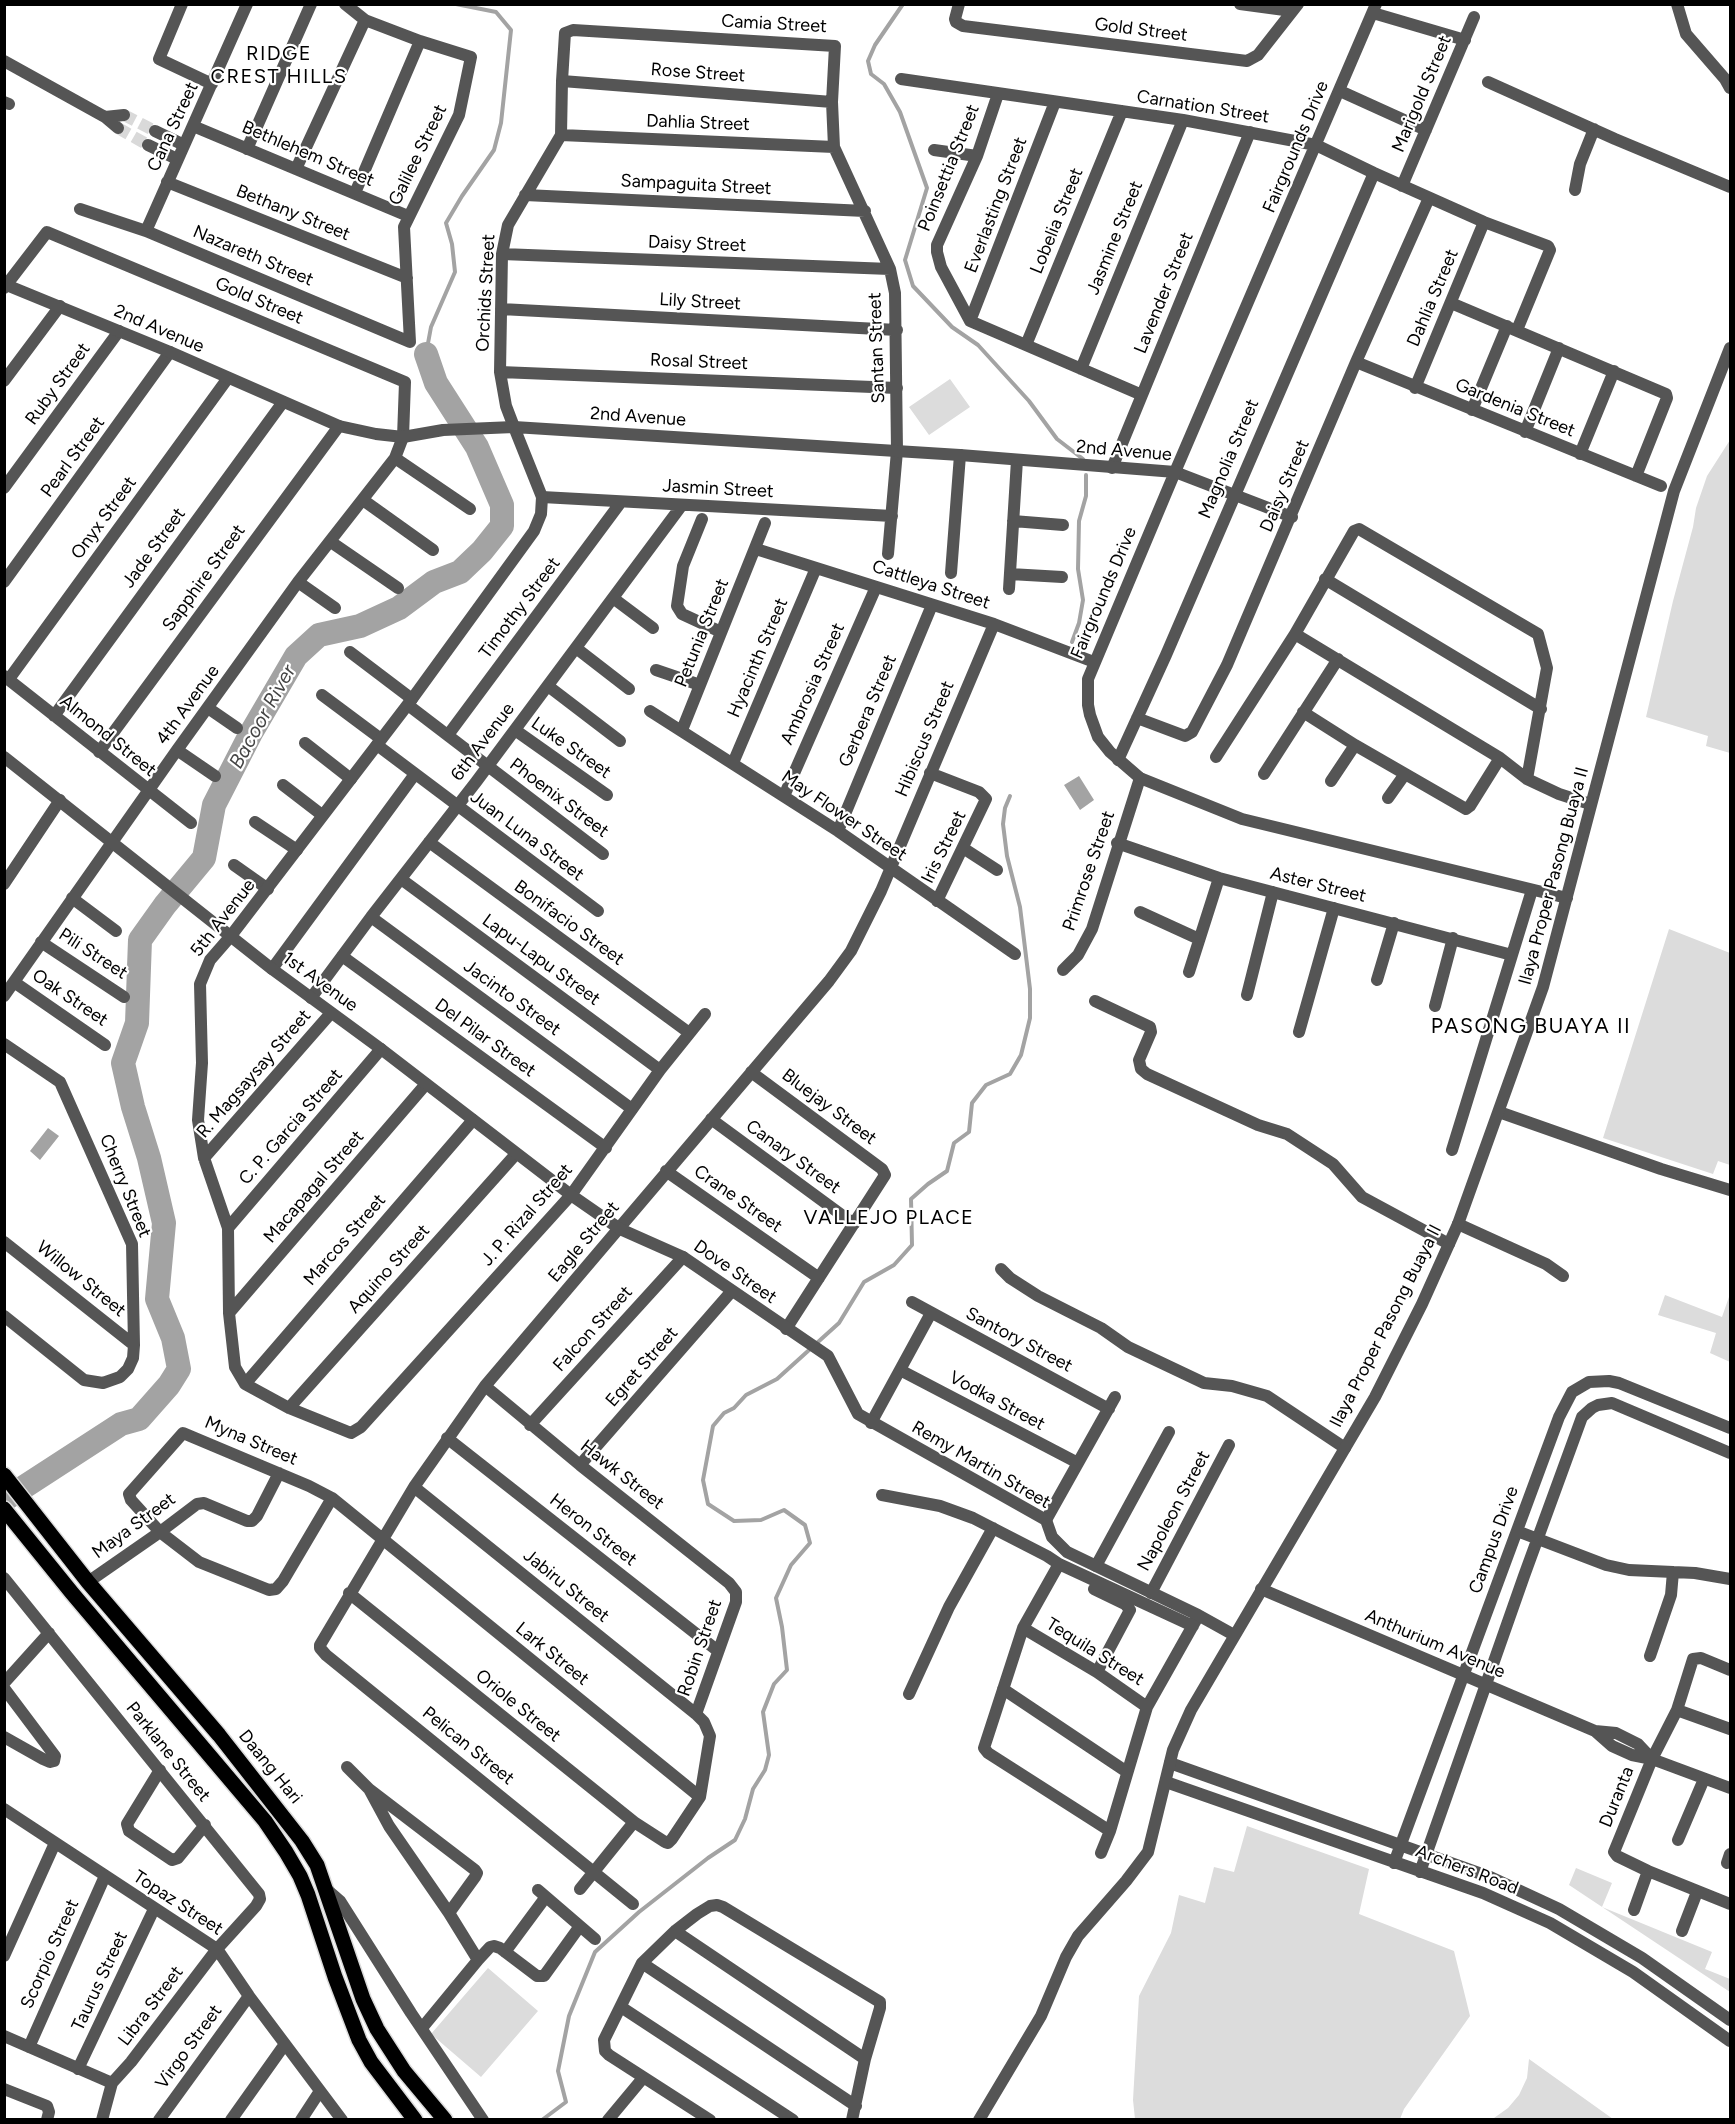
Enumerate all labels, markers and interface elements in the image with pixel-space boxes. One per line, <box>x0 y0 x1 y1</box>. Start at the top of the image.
street label: Camia Street <box>721 10 827 38</box>
street label: Gold Street <box>1093 14 1189 46</box>
street label: Marigold Street <box>1388 32 1456 156</box>
district label: RIDGE CREST HILLS <box>210 42 348 89</box>
street label: Rose Street <box>650 59 746 87</box>
street label: Fairgrounds Drive <box>1258 78 1334 216</box>
street label: Cana Street <box>143 79 203 175</box>
street label: Carnation Street <box>1135 86 1271 128</box>
street label: Galilee Street <box>384 101 452 209</box>
street label: Poinsettia Street <box>914 101 984 235</box>
street label: Dahlia Street <box>646 110 750 136</box>
street label: Bethlehem Street <box>239 116 377 192</box>
street label: Everlasting Street <box>960 134 1032 276</box>
street label: Lobelia Street <box>1026 165 1088 277</box>
street label: Sampaguita Street <box>620 170 772 200</box>
street label: Jasmine Street <box>1082 178 1148 298</box>
street label: Bethany Street <box>233 180 353 246</box>
street label: Nazareth Street <box>190 221 316 291</box>
street label: Lavender Street <box>1130 229 1198 357</box>
street label: Daisy Street <box>647 231 747 257</box>
street label: Orchids Street <box>472 234 500 352</box>
street label: Dahlia Street <box>1403 246 1463 350</box>
street label: Gold Street <box>212 273 306 329</box>
street label: Lily Street <box>659 289 741 315</box>
street label: Santan Street <box>864 292 890 404</box>
street label: 2nd Avenue <box>111 300 207 358</box>
street label: Ruby Street <box>21 339 95 429</box>
street label: Rosal Street <box>650 349 748 375</box>
street label: Gardenia Street <box>1452 374 1578 442</box>
street label: Magnolia Street <box>1194 396 1264 522</box>
street label: 2nd Avenue <box>589 403 687 431</box>
street label: Pearl Street <box>37 413 109 501</box>
street label: 2nd Avenue <box>1075 436 1173 466</box>
street label: Daisy Street <box>1256 436 1314 536</box>
street label: Onyx Street <box>67 473 141 563</box>
street label: Jasmin Street <box>662 475 774 503</box>
street label: Jade Street <box>118 504 190 592</box>
street label: Sapphire Street <box>158 520 250 636</box>
street label: Fairgrounds Drive <box>1066 524 1142 662</box>
street label: Timothy Street <box>475 553 565 663</box>
street label: Cattleya Street <box>869 556 993 614</box>
street label: Petunia Street <box>670 576 734 690</box>
street label: Hyacinth Street <box>723 595 793 721</box>
street label: Ambrosia Street <box>776 620 850 748</box>
street label: Gerbera Street <box>835 652 901 770</box>
street label: 4th Avenue <box>152 661 224 749</box>
water label: Bacoor River <box>225 661 301 773</box>
street label: Hibiscus Street <box>891 678 959 800</box>
street label: Almond Street <box>56 691 160 781</box>
street label: 6th Avenue <box>447 699 519 785</box>
street label: Luke Street <box>527 713 615 783</box>
street label: Phoenix Street <box>505 754 613 842</box>
street label: Ilaya Proper Pasong Buaya II <box>1514 765 1594 987</box>
street label: May Flower Street <box>777 766 911 866</box>
street label: Juan Luna Street <box>466 786 588 886</box>
street label: Iris Street <box>917 807 971 887</box>
street label: Primrose Street <box>1058 808 1120 934</box>
street label: Aster Street <box>1268 863 1368 907</box>
street label: 5th Avenue <box>186 875 260 961</box>
street label: Bonifacio Street <box>510 876 628 970</box>
street label: Lapu-Lapu Street <box>478 910 604 1010</box>
street label: Pili Street <box>55 924 131 984</box>
street label: 1st Avenue <box>278 947 362 1017</box>
street label: Jacinto Street <box>459 956 565 1040</box>
street label: Oak Street <box>28 965 112 1031</box>
street label: Del Pilar Street <box>430 994 540 1082</box>
street label: R. Magsaysay Street <box>192 1005 316 1143</box>
district label: PASONG BUAYA II <box>1431 1014 1631 1040</box>
street label: Bluejay Street <box>777 1064 881 1150</box>
street label: C. P. Garcia Street <box>235 1065 347 1189</box>
street label: Canary Street <box>741 1115 845 1199</box>
street label: Macapagal Street <box>259 1126 369 1248</box>
street label: Cherry Street <box>95 1131 155 1241</box>
street label: J. P. Rizal Street <box>477 1159 577 1271</box>
street label: Crane Street <box>690 1161 786 1237</box>
street label: Marcos Street <box>299 1190 391 1290</box>
street label: Eagle Street <box>544 1197 624 1287</box>
district label: VALLEJO PLACE <box>804 1206 974 1230</box>
street label: Aquino Street <box>343 1220 435 1318</box>
street label: Ilaya Proper Pasong Buaya II <box>1325 1221 1447 1431</box>
street label: Willow Street <box>32 1236 130 1322</box>
street label: Dove Street <box>689 1236 781 1308</box>
street label: Falcon Street <box>549 1282 637 1376</box>
street label: Santory Street <box>962 1303 1076 1377</box>
street label: Egret Street <box>601 1323 683 1411</box>
street label: Vodka Street <box>945 1367 1049 1435</box>
street label: Myna Street <box>201 1412 301 1470</box>
street label: Remy Martin Street <box>908 1417 1054 1513</box>
street label: Hawk Street <box>576 1436 668 1514</box>
street label: Napoleon Street <box>1133 1447 1215 1575</box>
street label: Campus Drive <box>1465 1483 1523 1597</box>
street label: Maya Street <box>88 1489 180 1563</box>
street label: Heron Street <box>545 1489 641 1571</box>
street label: Jabiru Street <box>519 1545 613 1627</box>
street label: Robin Street <box>673 1597 727 1699</box>
street label: Anthurium Avenue <box>1362 1605 1508 1683</box>
street label: Tequila Street <box>1042 1613 1148 1691</box>
street label: Lark Street <box>511 1618 593 1690</box>
street label: Oriole Street <box>471 1665 565 1747</box>
street label: Parklane Street <box>121 1698 215 1806</box>
street label: Pelican Street <box>418 1702 518 1790</box>
street label: Daang Hari <box>234 1726 306 1808</box>
street label: Duranta <box>1595 1763 1639 1831</box>
street label: Archers Road <box>1413 1841 1521 1899</box>
street label: Topaz Street <box>129 1866 227 1940</box>
street label: Scorpio Street <box>16 1896 84 2012</box>
street label: Taurus Street <box>68 1928 132 2034</box>
street label: Libra Street <box>114 1962 188 2050</box>
street label: Virgo Street <box>151 2001 227 2093</box>

